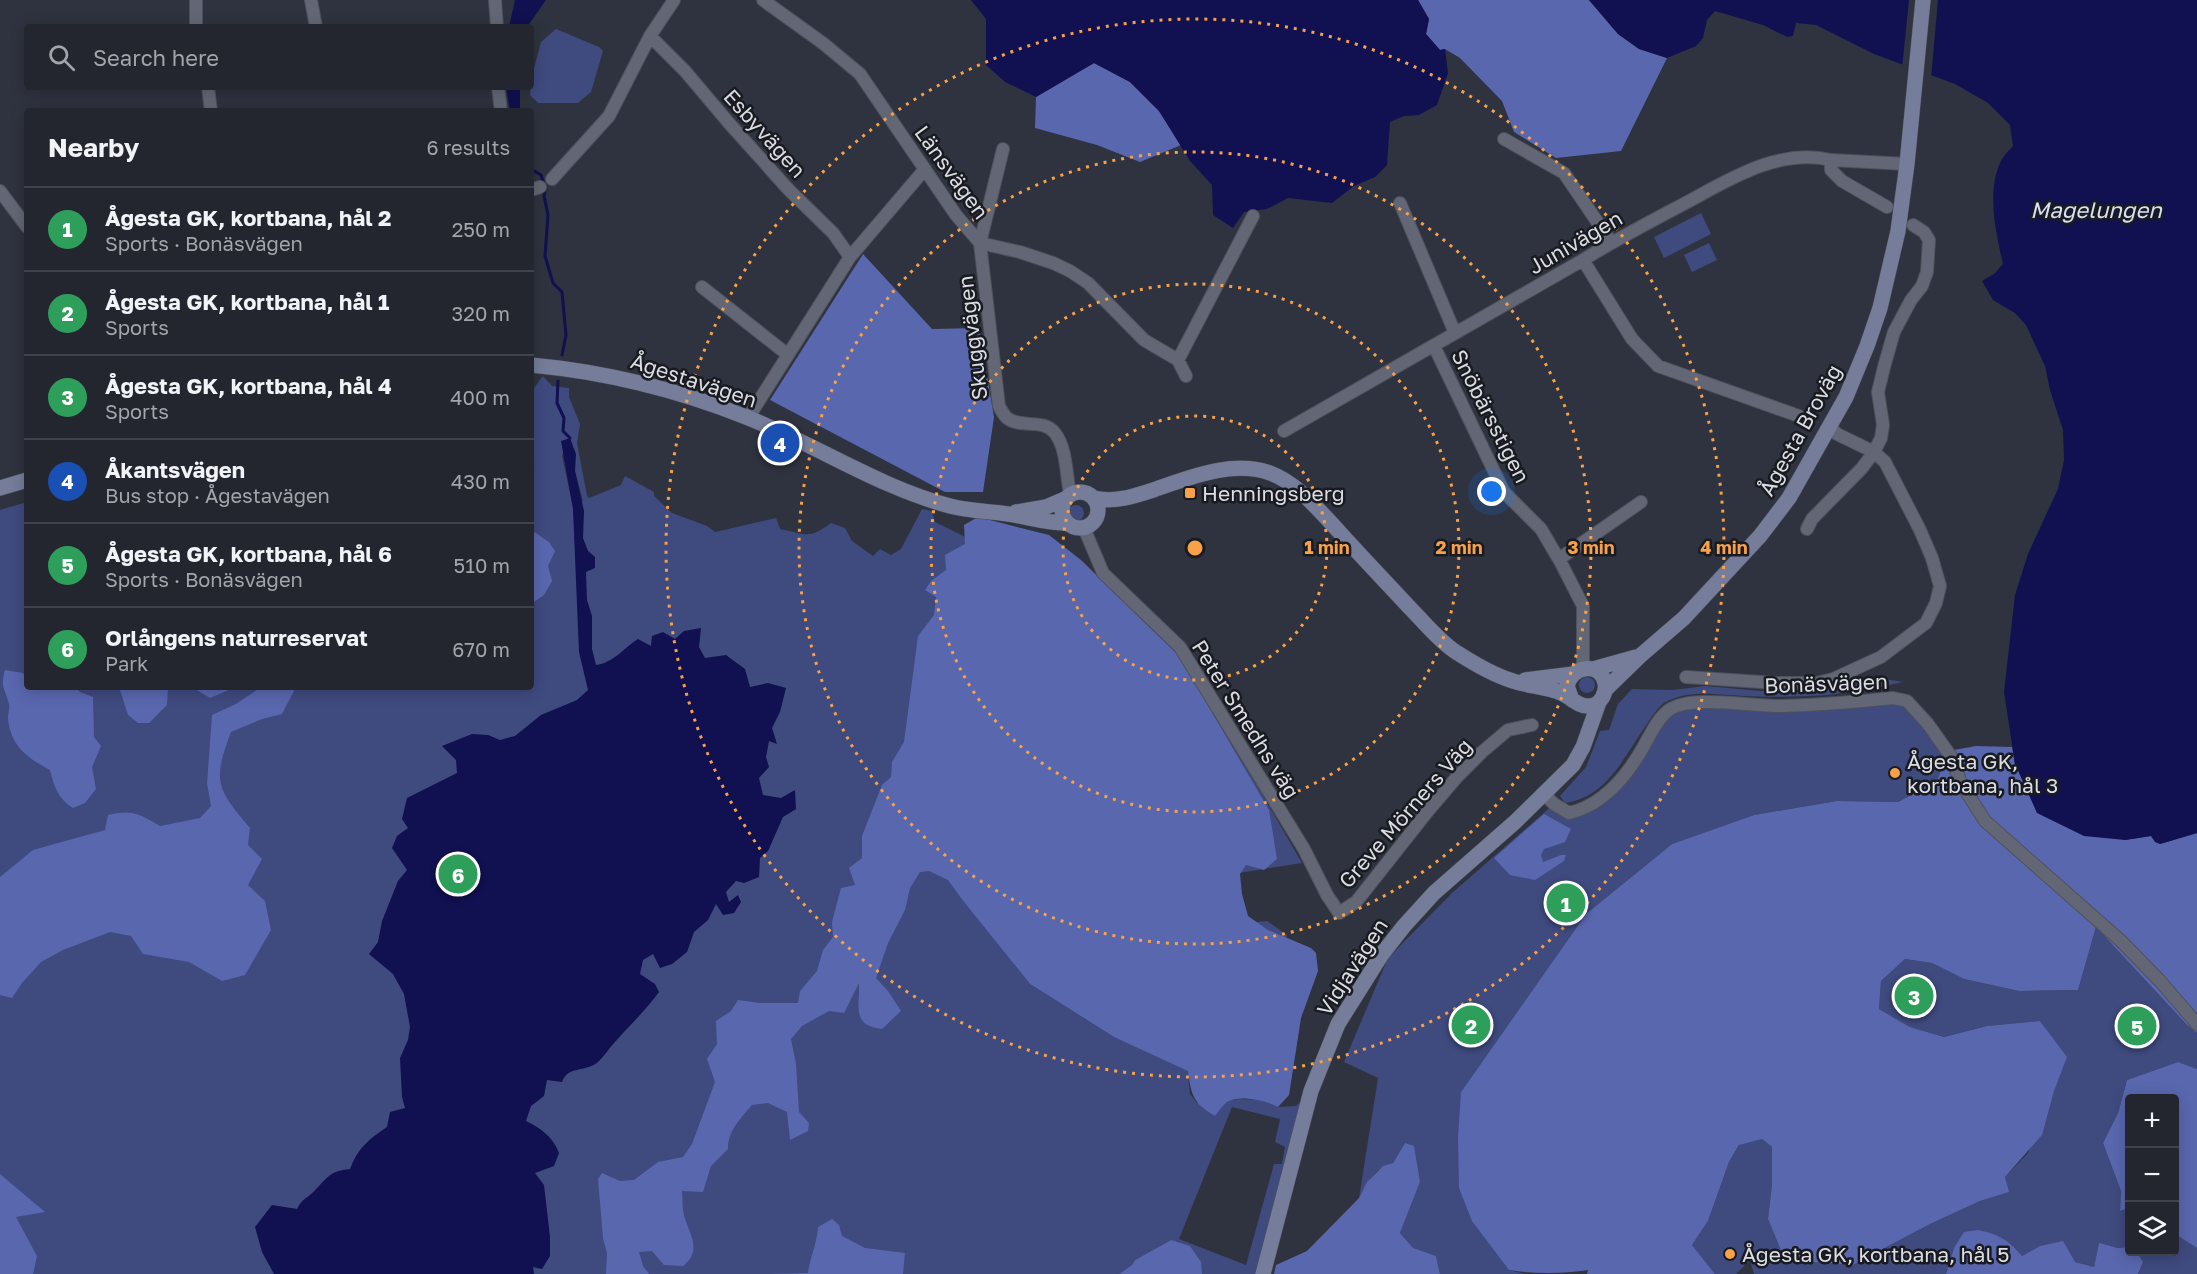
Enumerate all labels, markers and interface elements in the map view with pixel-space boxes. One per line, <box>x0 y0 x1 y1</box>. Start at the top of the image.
search box <box>24 24 534 90</box>
icon: search <box>45 41 78 74</box>
text: Search here <box>93 44 219 71</box>
street label: Esbyvägen <box>719 83 811 183</box>
street label: Länsvägen <box>909 120 995 224</box>
text: Nearby <box>48 132 139 163</box>
text: 6 results <box>426 135 510 159</box>
water label: Magelungen <box>2030 196 2163 223</box>
text: Ågesta GK, kortbana, hål 2 <box>105 204 391 231</box>
street label: Junivägen <box>1523 205 1627 279</box>
text: 1 <box>62 217 73 241</box>
text: 250 m <box>452 217 510 241</box>
text: Sports · Bonäsvägen <box>105 231 303 255</box>
street label: Skuggvägen <box>951 274 993 402</box>
text: Ågesta GK, kortbana, hål 1 <box>105 288 389 315</box>
text: 2 <box>61 301 74 325</box>
text: 320 m <box>452 301 510 325</box>
text: Sports <box>105 315 169 339</box>
street label: Snöbärsstigen <box>1446 345 1536 487</box>
street label: Ågestavägen <box>628 347 760 413</box>
street label: Ågesta Broväg <box>1753 360 1847 500</box>
text: Ågesta GK, kortbana, hål 4 <box>105 372 392 399</box>
text: 3 <box>61 385 74 409</box>
text: 400 m <box>450 385 510 409</box>
text: Sports <box>105 399 169 423</box>
pin: 4 <box>760 420 800 466</box>
text: Åkantsvägen <box>105 456 245 483</box>
text: 4 <box>61 469 74 493</box>
text: 430 m <box>451 469 510 493</box>
your location <box>1477 477 1506 506</box>
place label: Henningsberg <box>1202 480 1345 506</box>
text: Bus stop · Ågestavägen <box>105 483 330 507</box>
marker: Henningsberg <box>1183 486 1197 500</box>
text: 1 min <box>1304 536 1350 558</box>
text: 2 min <box>1435 536 1483 558</box>
text: 3 min <box>1567 536 1615 558</box>
text: 4 min <box>1700 536 1748 558</box>
centre of rings <box>1185 538 1205 558</box>
text: Ågesta GK, kortbana, hål 6 <box>105 540 392 567</box>
text: 5 <box>61 553 74 577</box>
text: 510 m <box>454 553 510 577</box>
text: Sports · Bonäsvägen <box>105 567 303 591</box>
text: Orlångens naturreservat <box>105 624 368 651</box>
street label: Peter Smedhs väg <box>1187 635 1305 803</box>
text: 6 <box>61 637 74 661</box>
text: 670 m <box>452 637 510 661</box>
text: Park <box>105 651 148 675</box>
street label: Bonäsvägen <box>1764 668 1888 698</box>
street label: Greve Mörners Väg <box>1333 733 1477 893</box>
place label: Ågesta GK, kortbana, hål 3 <box>1907 748 2058 798</box>
marker: Ågesta GK, kortbana, hål 3 <box>1888 766 1902 780</box>
pin: 6 <box>438 852 478 896</box>
pin: 1 <box>1546 880 1586 926</box>
street label: Vidjavägen <box>1311 913 1393 1021</box>
pin: 3 <box>1894 974 1934 1018</box>
pin: 2 <box>1452 1002 1490 1048</box>
pin: 5 <box>2118 1004 2156 1048</box>
map controls <box>2125 1094 2179 1256</box>
button: + <box>2125 1094 2179 1148</box>
button: − <box>2125 1148 2179 1202</box>
button: layers <box>2125 1202 2179 1256</box>
place label: Ågesta GK, kortbana, hål 5 <box>1742 1241 2010 1267</box>
marker: Ågesta GK, kortbana, hål 5 <box>1723 1247 1737 1261</box>

